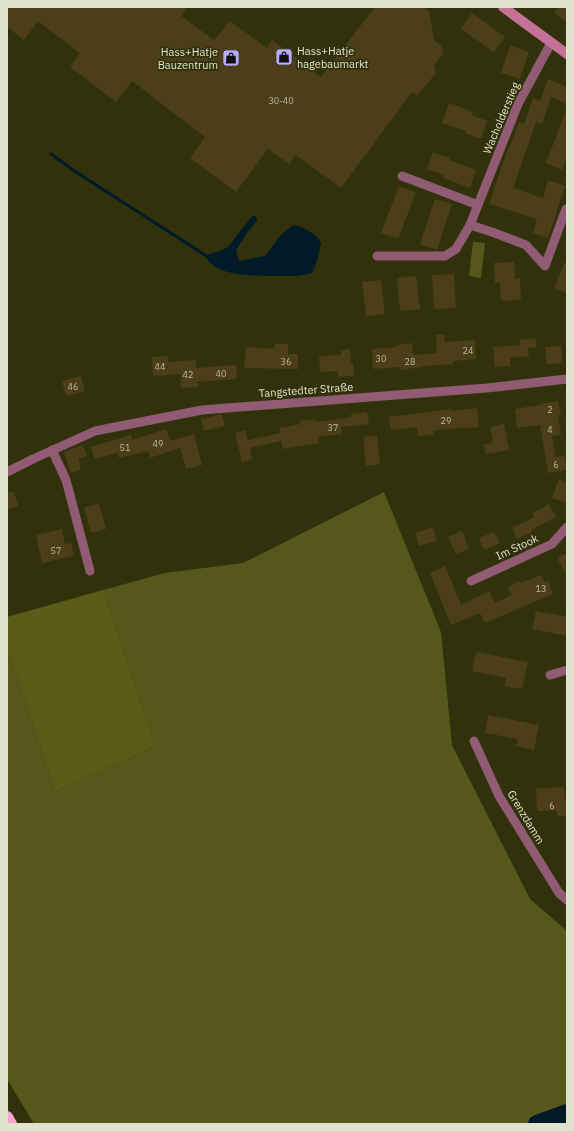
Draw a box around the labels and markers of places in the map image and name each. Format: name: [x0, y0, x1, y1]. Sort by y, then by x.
place label: Hass+Hatje hagebaumarkt: [297, 44, 369, 71]
place label: Hass+Hatje Bauzentrum: [158, 45, 218, 72]
shop icon: Hass+Hatje hagebaumarkt: [274, 47, 294, 67]
shop icon: Hass+Hatje Bauzentrum: [221, 48, 241, 68]

